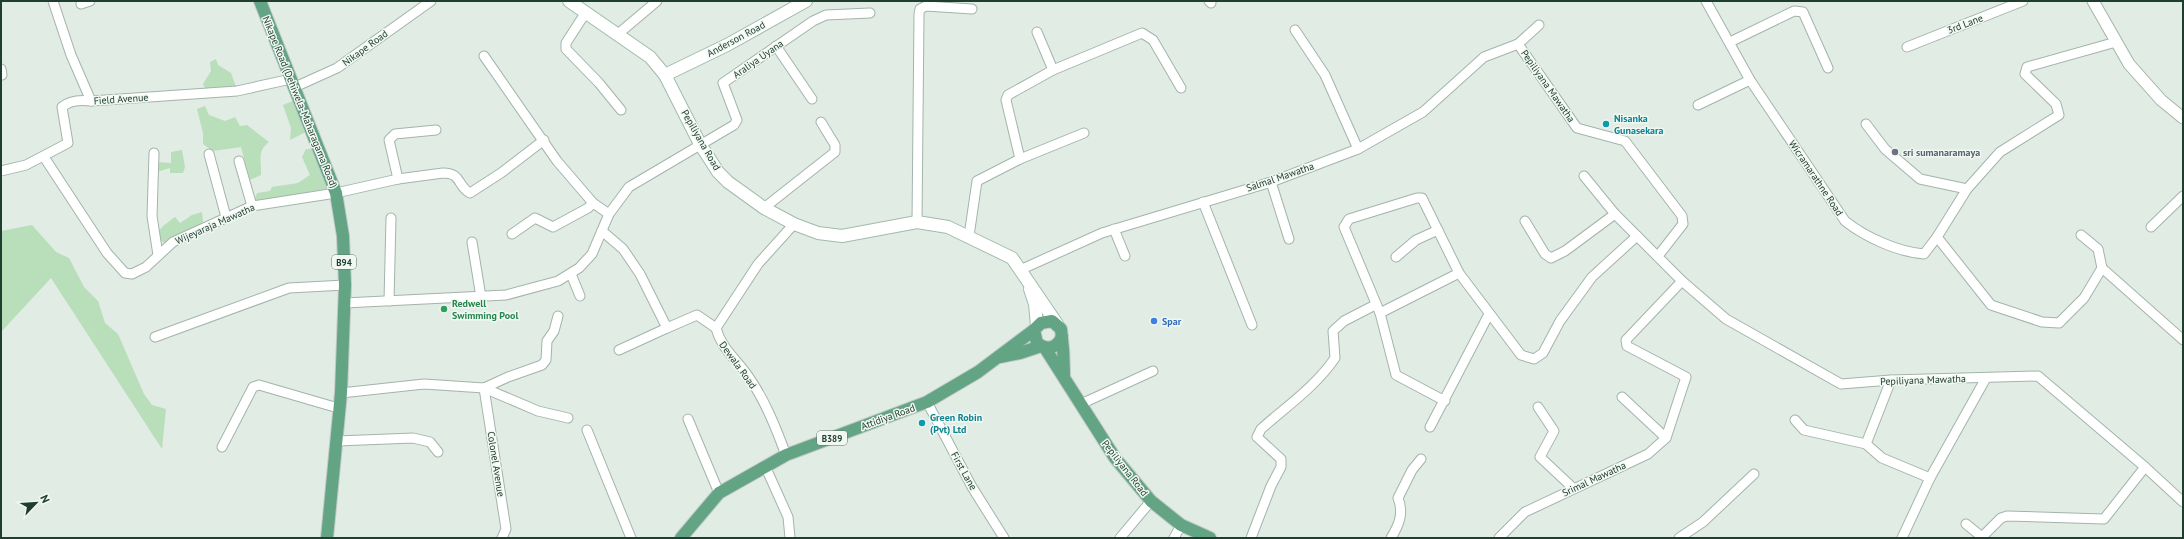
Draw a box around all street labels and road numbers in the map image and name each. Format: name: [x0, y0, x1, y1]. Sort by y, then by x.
street label: 3rd Lane: [1945, 11, 1985, 37]
street label: Nikape Road (Dehiwela-Maharagama Road): [259, 14, 341, 190]
street label: Anderson Road: [705, 18, 767, 60]
street label: Nikape Road: [340, 27, 390, 69]
street label: Araliya Uyana: [730, 37, 786, 81]
street label: Pepiliyana Mawatha: [1518, 47, 1578, 125]
street label: Field Avenue: [93, 91, 149, 107]
street label: Pepiliyana Road: [678, 107, 724, 173]
street label: Wicramarathne Road: [1786, 138, 1846, 218]
street label: Salmal Mawatha: [1244, 159, 1316, 195]
street label: Wijeyaraja Mawatha: [173, 201, 257, 247]
road number: B94: [332, 255, 356, 269]
street label: Dewala Road: [716, 339, 760, 391]
street label: Pepiliyana Mawatha: [1880, 372, 1966, 388]
street label: Attidiya Road: [859, 401, 917, 433]
street label: Colonel Avenue: [484, 430, 508, 498]
road number: B389: [817, 431, 847, 445]
street label: Pepiliyana Road: [1099, 437, 1151, 499]
street label: First Lane: [948, 449, 980, 493]
street label: Srimal Mawatha: [1560, 458, 1628, 499]

